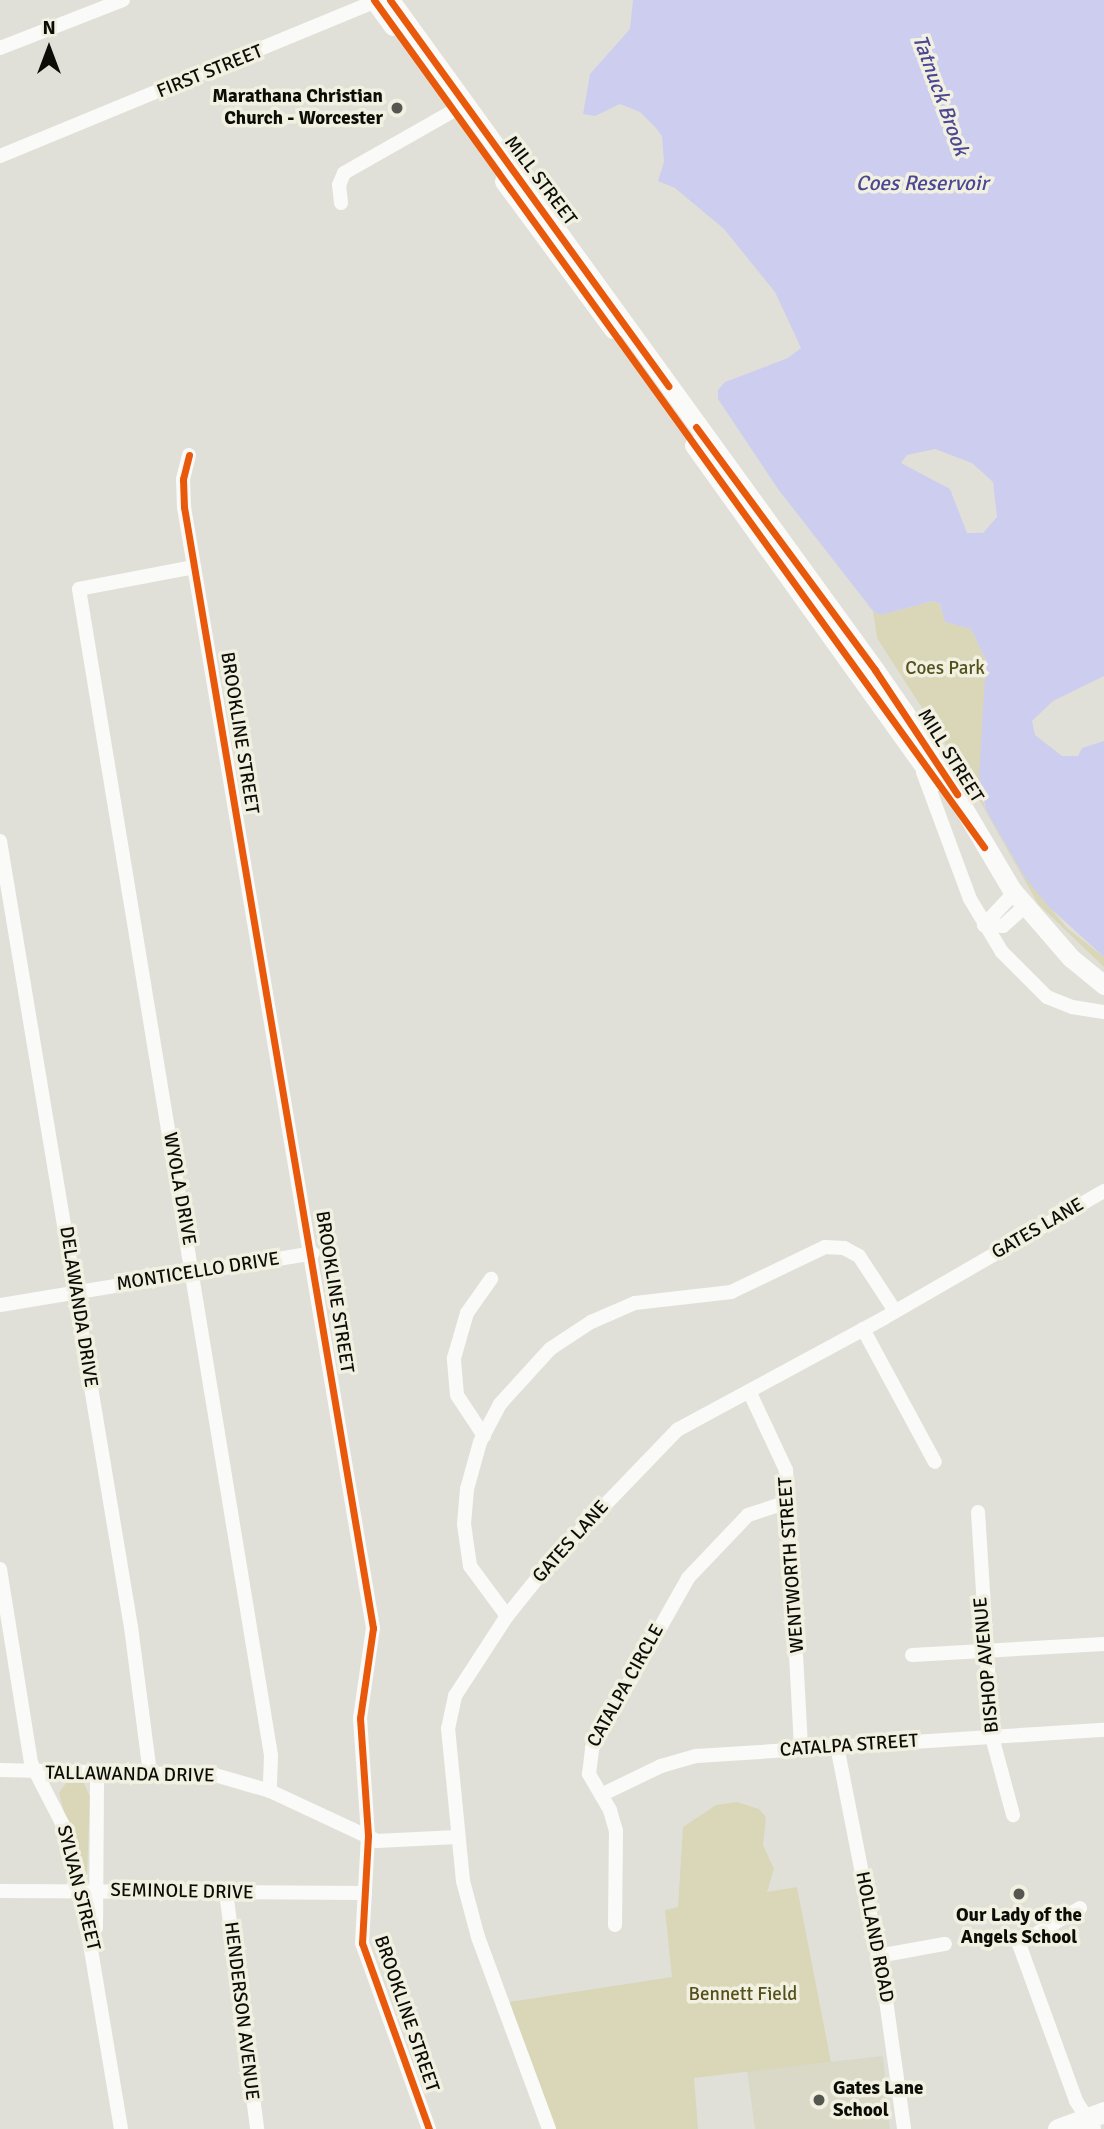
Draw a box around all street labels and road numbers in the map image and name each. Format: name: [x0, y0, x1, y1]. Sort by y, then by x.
street label: FIRST STREET: [154, 40, 266, 104]
street label: MILL STREET: [499, 132, 581, 230]
street label: BROOKLINE STREET: [215, 650, 263, 816]
street label: MILL STREET: [912, 705, 988, 807]
street label: WYOLA DRIVE: [158, 1131, 200, 1247]
street label: GATES LANE: [988, 1193, 1088, 1265]
street label: BROOKLINE STREET: [310, 1209, 358, 1375]
street label: DELAWANDA DRIVE: [54, 1225, 102, 1389]
street label: MONTICELLO DRIVE: [115, 1248, 281, 1296]
street label: WENTWORTH STREET: [774, 1476, 810, 1654]
street label: GATES LANE: [528, 1496, 614, 1588]
street label: BISHOP AVENUE: [970, 1596, 1004, 1734]
street label: CATALPA CIRCLE: [583, 1621, 669, 1751]
street label: CATALPA STREET: [779, 1730, 919, 1762]
street label: TALLAWANDA DRIVE: [45, 1762, 215, 1788]
street label: SYLVAN STREET: [51, 1823, 105, 1953]
street label: HOLLAND ROAD: [850, 1869, 898, 2005]
street label: SEMINOLE DRIVE: [110, 1879, 254, 1905]
street label: HENDERSON AVENUE: [219, 1920, 263, 2102]
street label: BROOKLINE STREET: [369, 1933, 443, 2095]

